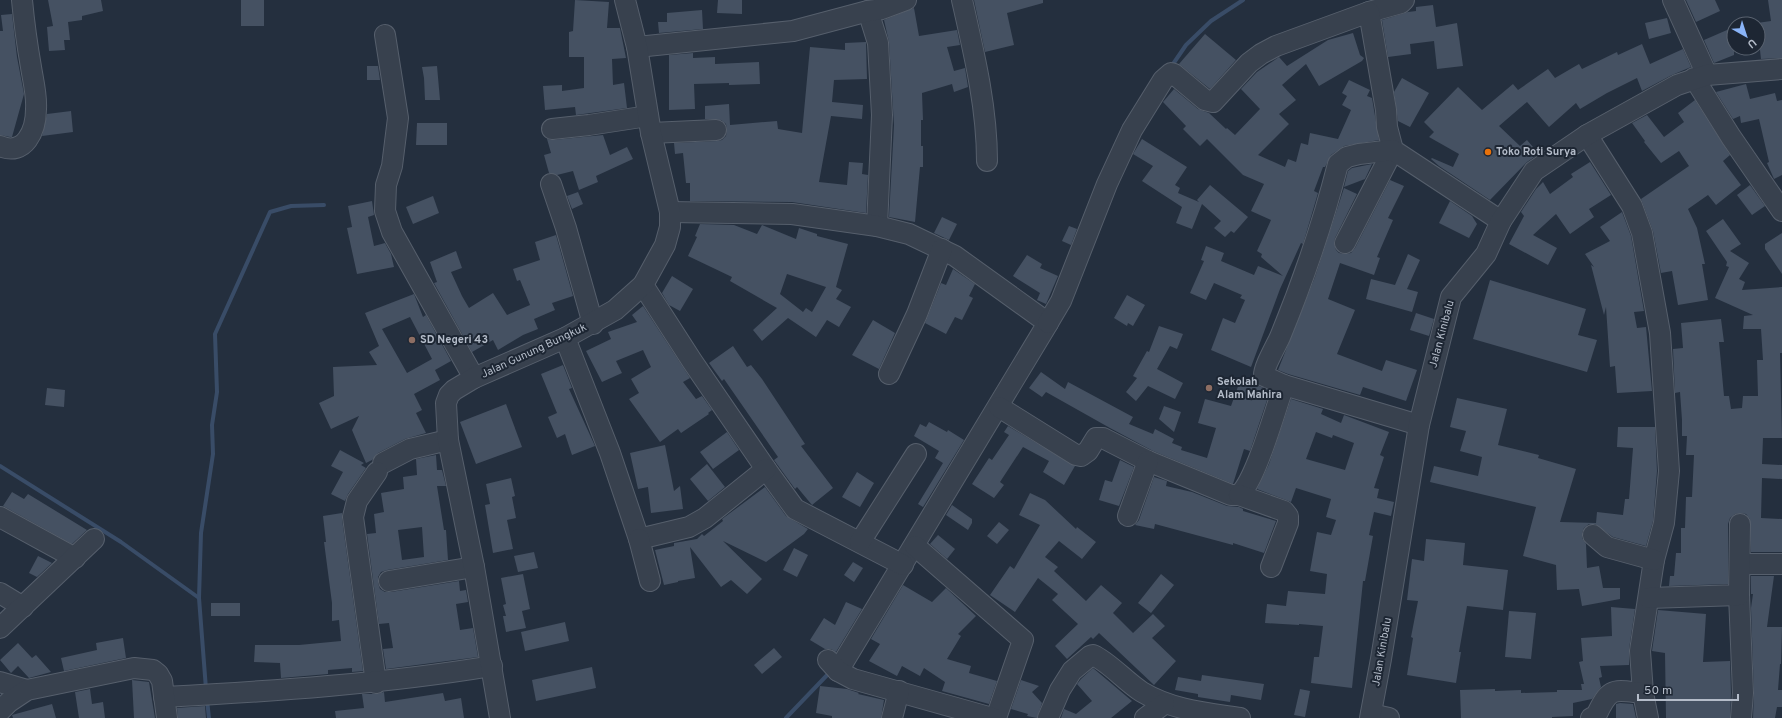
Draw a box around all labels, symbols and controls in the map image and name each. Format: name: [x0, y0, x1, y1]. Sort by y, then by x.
north arrow: [1726, 16, 1766, 56]
text: U: [1744, 35, 1759, 51]
place label: Toko Roti Surya: [1496, 145, 1576, 159]
marker: Toko Roti Surya: [1483, 147, 1493, 157]
street label: Jalan Kinibalu: [1426, 299, 1458, 369]
street label: Jalan Gunung Bungkuk: [479, 320, 589, 382]
place label: SD Negeri 43: [420, 333, 488, 347]
marker: SD Negeri 43: [407, 335, 417, 345]
place label: Sekolah Alam Mahira: [1217, 375, 1282, 402]
marker: Sekolah Alam Mahira: [1204, 383, 1214, 393]
street label: Jalan Kinibalu: [1369, 617, 1395, 687]
scale bar: [1638, 676, 1738, 702]
text: 50 m: [1644, 683, 1672, 699]

